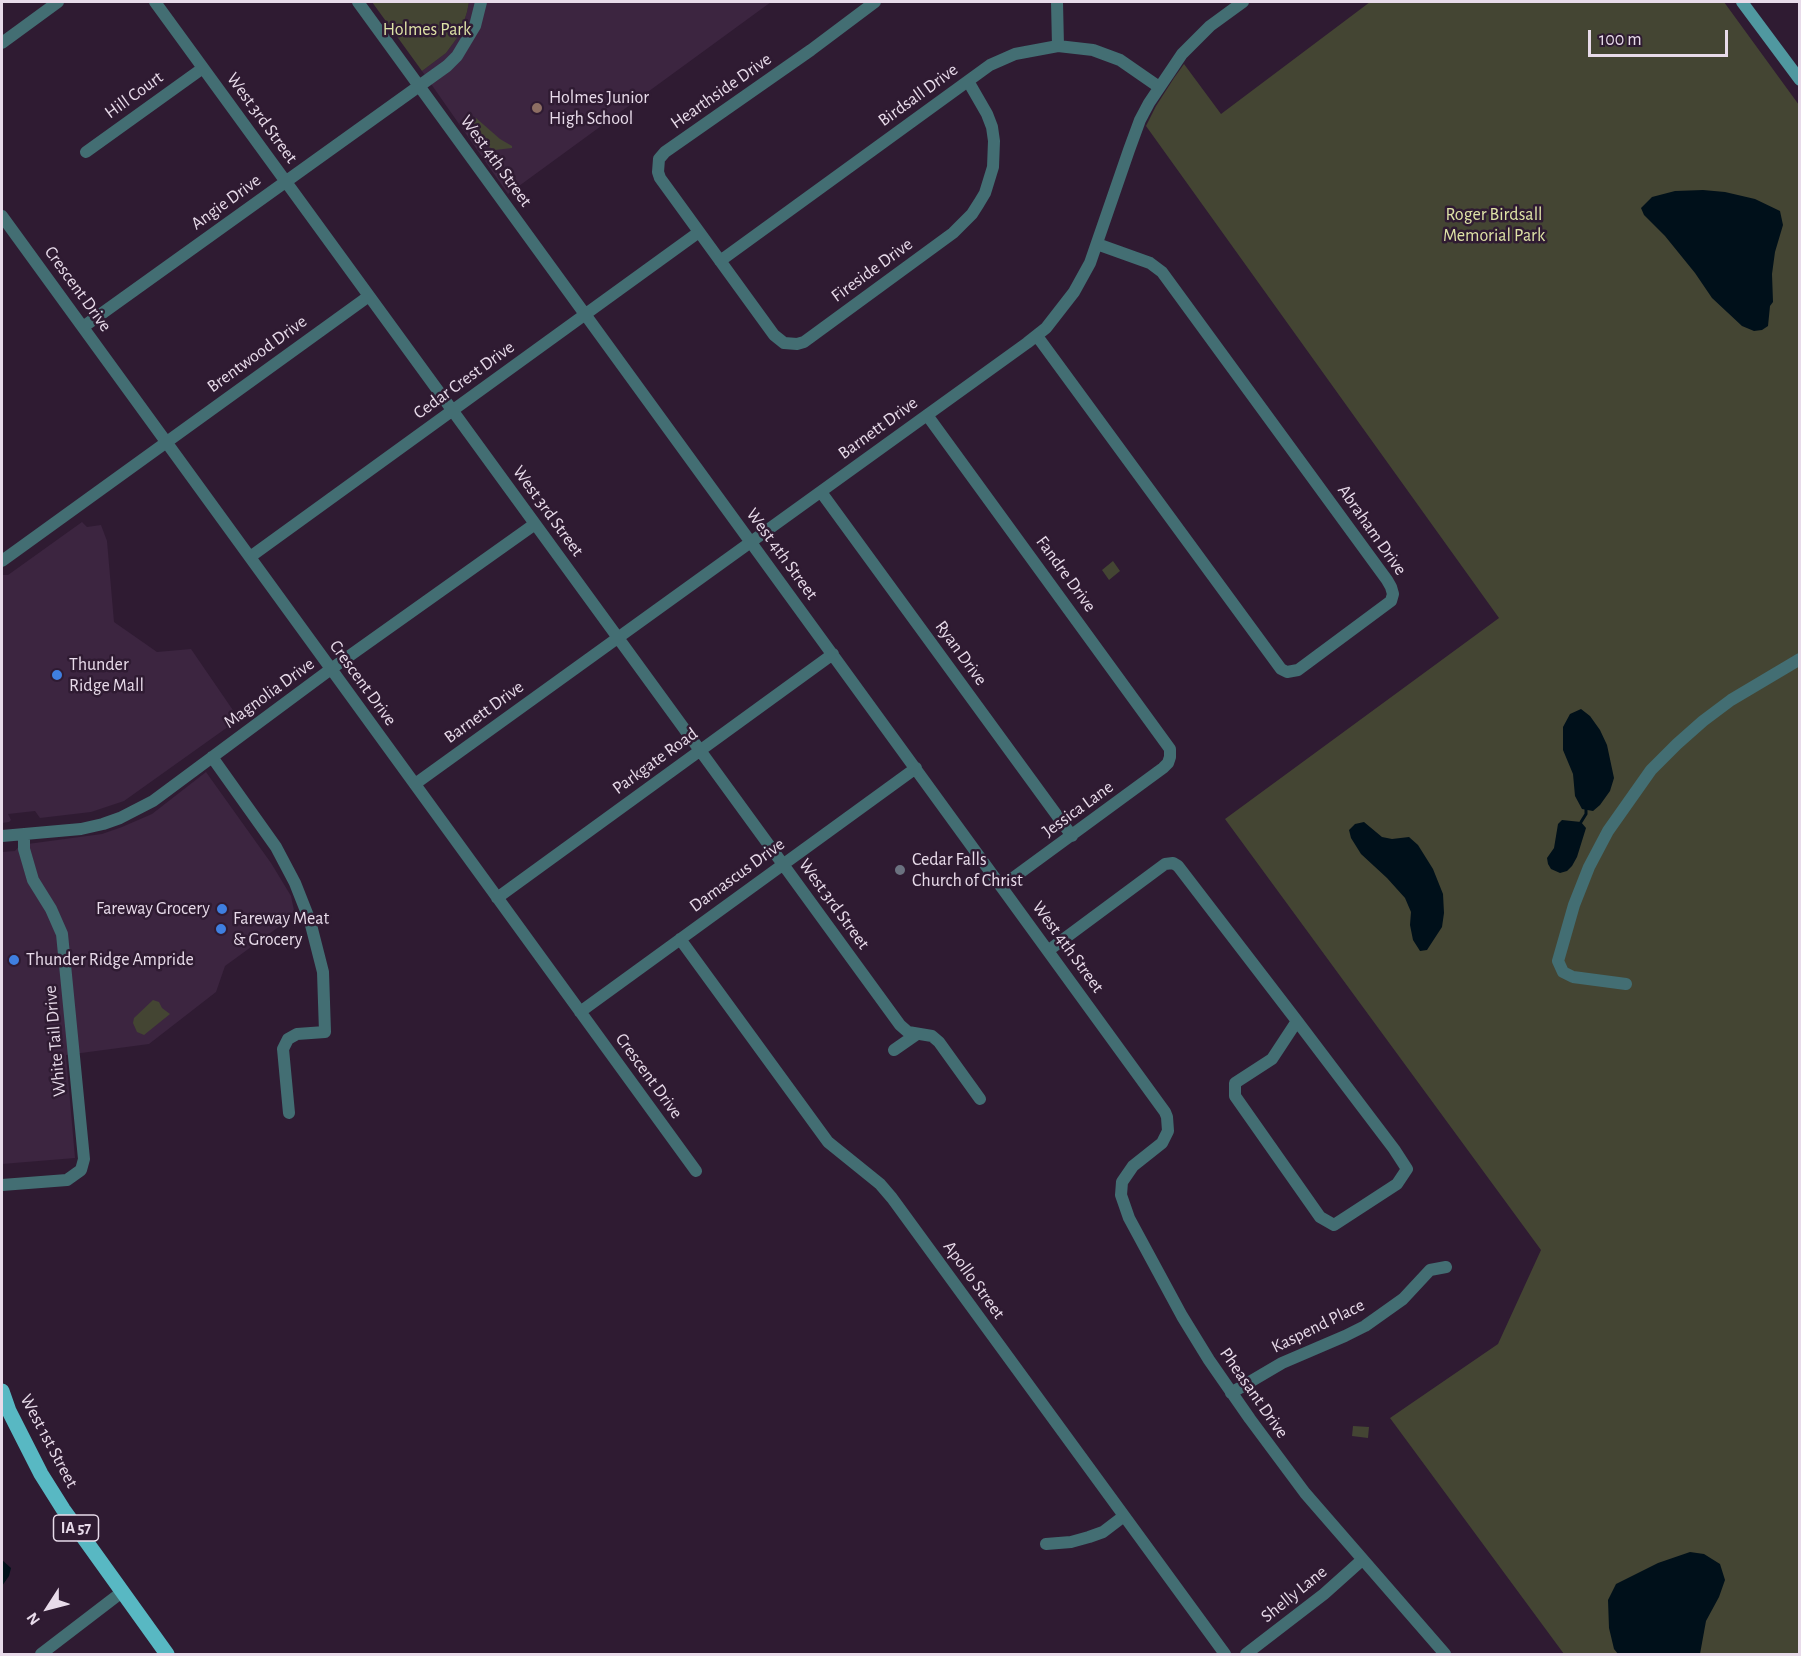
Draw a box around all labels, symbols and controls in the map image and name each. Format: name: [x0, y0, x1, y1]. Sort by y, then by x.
scale bar: [1591, 18, 1730, 56]
park label: Holmes Park: [383, 19, 471, 41]
text: 100 m: [1599, 31, 1642, 49]
street label: Hearthside Drive: [666, 48, 776, 134]
street label: Birdsall Drive: [874, 59, 962, 131]
street label: Hill Court: [101, 67, 167, 123]
street label: West 3rd Street: [222, 68, 302, 168]
place label: Holmes Junior High School: [549, 87, 649, 130]
marker: Holmes Junior High School: [530, 101, 544, 115]
street label: West 4th Street: [456, 111, 536, 211]
street label: Angie Drive: [187, 169, 265, 235]
park label: Roger Birdsall Memorial Park: [1443, 204, 1545, 246]
street label: Fireside Drive: [827, 233, 917, 307]
street label: Crescent Drive: [40, 242, 116, 336]
street label: Brentwood Drive: [203, 311, 311, 397]
street label: Cedar Crest Drive: [409, 336, 519, 424]
street label: Barnett Drive: [834, 392, 922, 464]
street label: West 3rd Street: [508, 461, 588, 561]
street label: Abraham Drive: [1333, 481, 1411, 579]
street label: West 4th Street: [742, 504, 822, 604]
street label: Fandre Drive: [1031, 532, 1101, 616]
street label: Ryan Drive: [930, 616, 992, 690]
street label: Crescent Drive: [325, 636, 401, 730]
street label: Magnolia Drive: [219, 653, 319, 733]
place label: Thunder Ridge Mall: [69, 654, 144, 696]
marker: Thunder Ridge Mall: [50, 668, 64, 682]
street label: Barnett Drive: [440, 676, 528, 748]
street label: Parkgate Road: [608, 723, 702, 799]
street label: Jessica Lane: [1038, 776, 1118, 842]
street label: Damascus Drive: [685, 833, 789, 917]
place label: Cedar Falls Church of Christ: [912, 849, 1023, 892]
street label: West 3rd Street: [794, 854, 874, 954]
marker: Cedar Falls Church of Christ: [893, 863, 907, 877]
street label: West 4th Street: [1028, 897, 1108, 997]
place label: Fareway Grocery: [96, 898, 210, 920]
marker: Fareway Grocery: [215, 902, 229, 916]
place label: Fareway Meat & Grocery: [233, 908, 329, 950]
marker: Fareway Meat & Grocery: [214, 922, 228, 936]
place label: Thunder Ridge Ampride: [26, 949, 194, 971]
marker: Thunder Ridge Ampride: [7, 953, 21, 967]
street label: White Tail Drive: [39, 985, 71, 1097]
street label: Crescent Drive: [611, 1029, 687, 1123]
street label: Apollo Street: [938, 1237, 1010, 1323]
street label: Kaspend Place: [1268, 1294, 1368, 1358]
street label: Pheasant Drive: [1215, 1344, 1293, 1442]
street label: West 1st Street: [15, 1391, 83, 1491]
road number: IA 57: [54, 1515, 98, 1541]
street label: Shelly Lane: [1257, 1561, 1331, 1627]
north arrow: [18, 1578, 78, 1638]
text: N: [24, 1609, 43, 1628]

